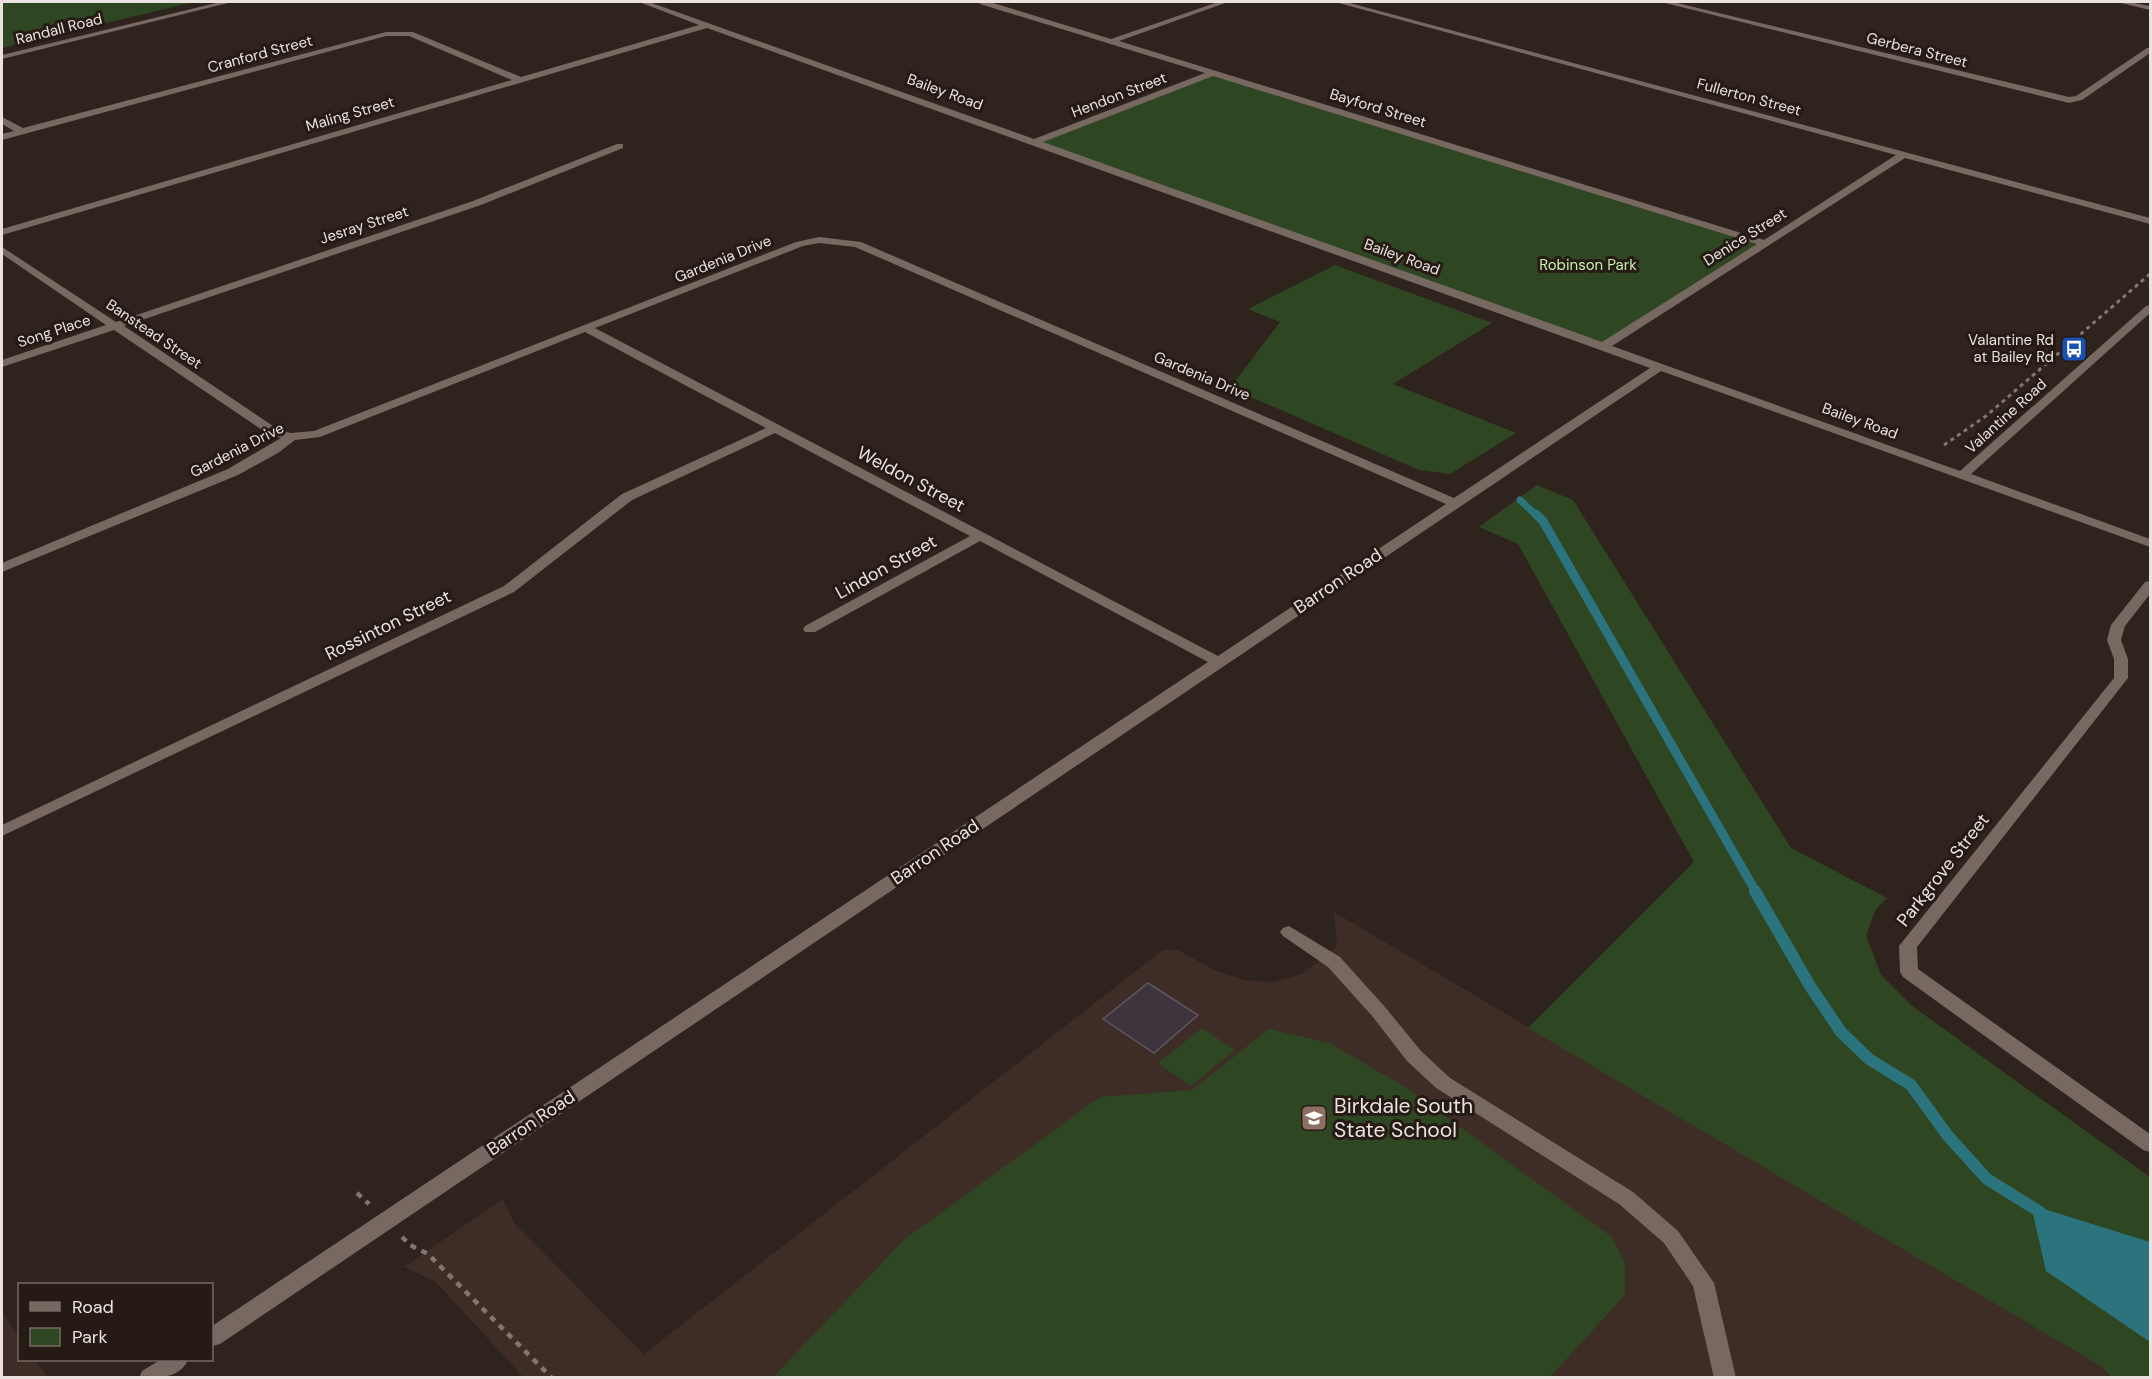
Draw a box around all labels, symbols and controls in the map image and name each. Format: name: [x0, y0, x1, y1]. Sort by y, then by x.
street label: Randall Road: [14, 9, 104, 49]
street label: Gerbera Street: [1864, 28, 1970, 72]
street label: Cranford Street: [205, 30, 315, 78]
street label: Hendon Street: [1068, 68, 1170, 122]
street label: Bailey Road: [904, 69, 986, 115]
street label: Fullerton Street: [1695, 73, 1803, 121]
street label: Bayford Street: [1327, 84, 1429, 132]
street label: Maling Street: [303, 92, 397, 136]
street label: Jesray Street: [317, 201, 411, 249]
street label: Denice Street: [1700, 203, 1791, 271]
street label: Gardenia Drive: [672, 231, 774, 287]
street label: Bailey Road: [1361, 234, 1443, 280]
park label: Robinson Park: [1539, 255, 1637, 275]
street label: Banstead Street: [102, 295, 206, 373]
street label: Song Place: [15, 310, 93, 352]
place label: Valantine Rd at Bailey Rd: [1968, 330, 2054, 367]
bus stop icon: Valantine Rd at Bailey Rd: [2059, 334, 2089, 364]
street label: Gardenia Drive: [1151, 347, 1253, 405]
street label: Valantine Road: [1961, 374, 2051, 458]
street label: Bailey Road: [1819, 398, 1901, 444]
street label: Gardenia Drive: [187, 418, 287, 482]
street label: Weldon Street: [853, 441, 969, 517]
street label: Lindon Street: [831, 529, 941, 605]
street label: Barron Road: [1289, 543, 1387, 619]
street label: Rossinton Street: [321, 584, 455, 666]
street label: Parkgrove Street: [1891, 809, 1995, 931]
street label: Barron Road: [886, 814, 984, 890]
street label: Barron Road: [482, 1085, 580, 1161]
place label: Birkdale South State School: [1334, 1092, 1473, 1144]
school or university icon: Birkdale South State School: [1299, 1103, 1329, 1133]
legend: [18, 1283, 213, 1361]
text: Road: [72, 1295, 114, 1319]
text: Park: [72, 1325, 108, 1349]

